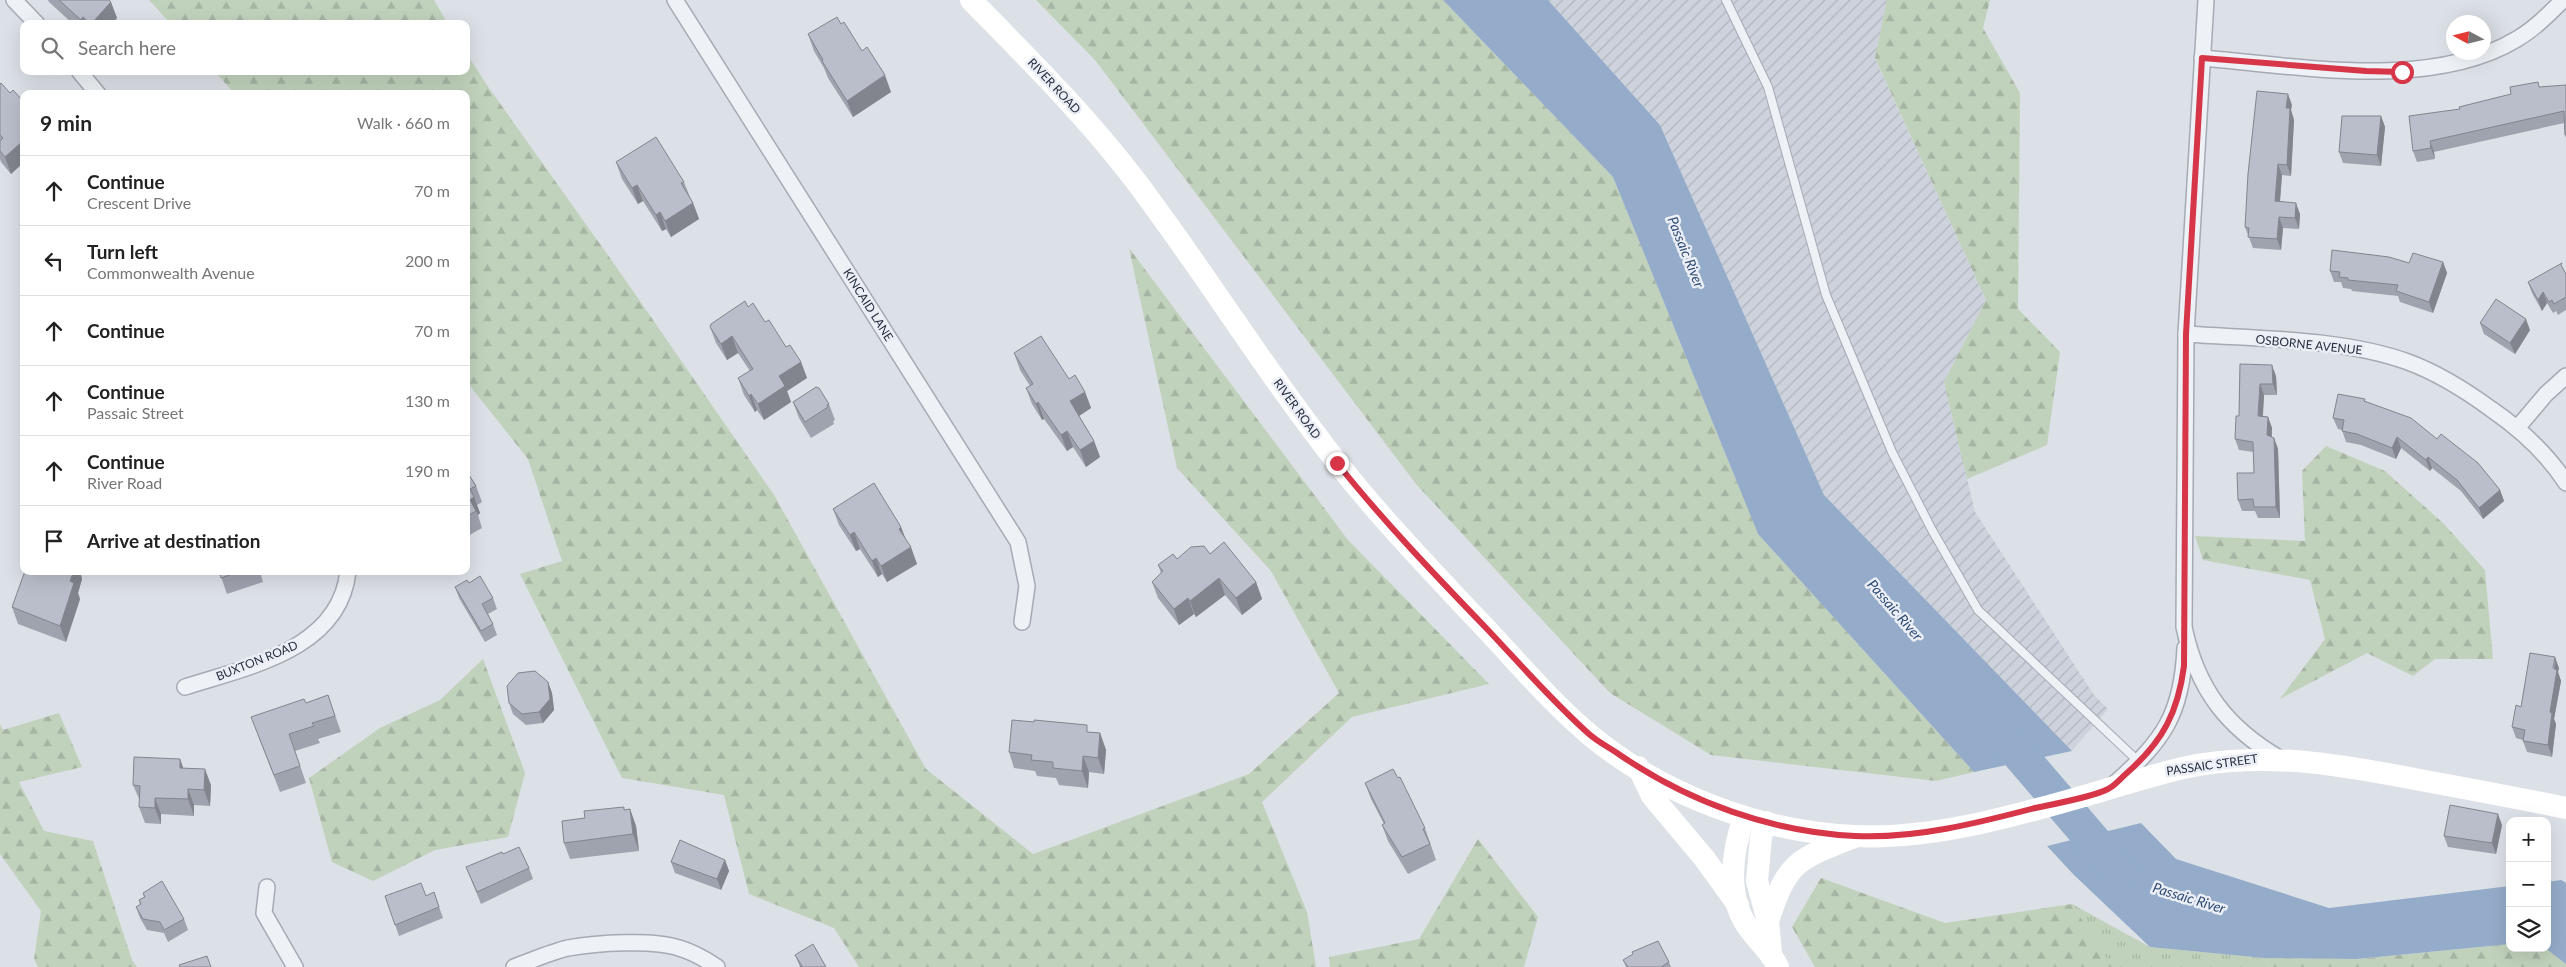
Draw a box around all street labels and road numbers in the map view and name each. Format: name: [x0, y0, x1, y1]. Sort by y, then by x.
street label: RIVER ROAD: [1025, 55, 1084, 117]
street label: KINCAID LANE: [840, 266, 897, 344]
street label: OSBORNE AVENUE: [2255, 331, 2363, 358]
street label: RIVER ROAD: [1271, 376, 1324, 442]
street label: BUXTON ROAD: [214, 637, 300, 684]
street label: PASSAIC STREET: [2165, 751, 2259, 778]

